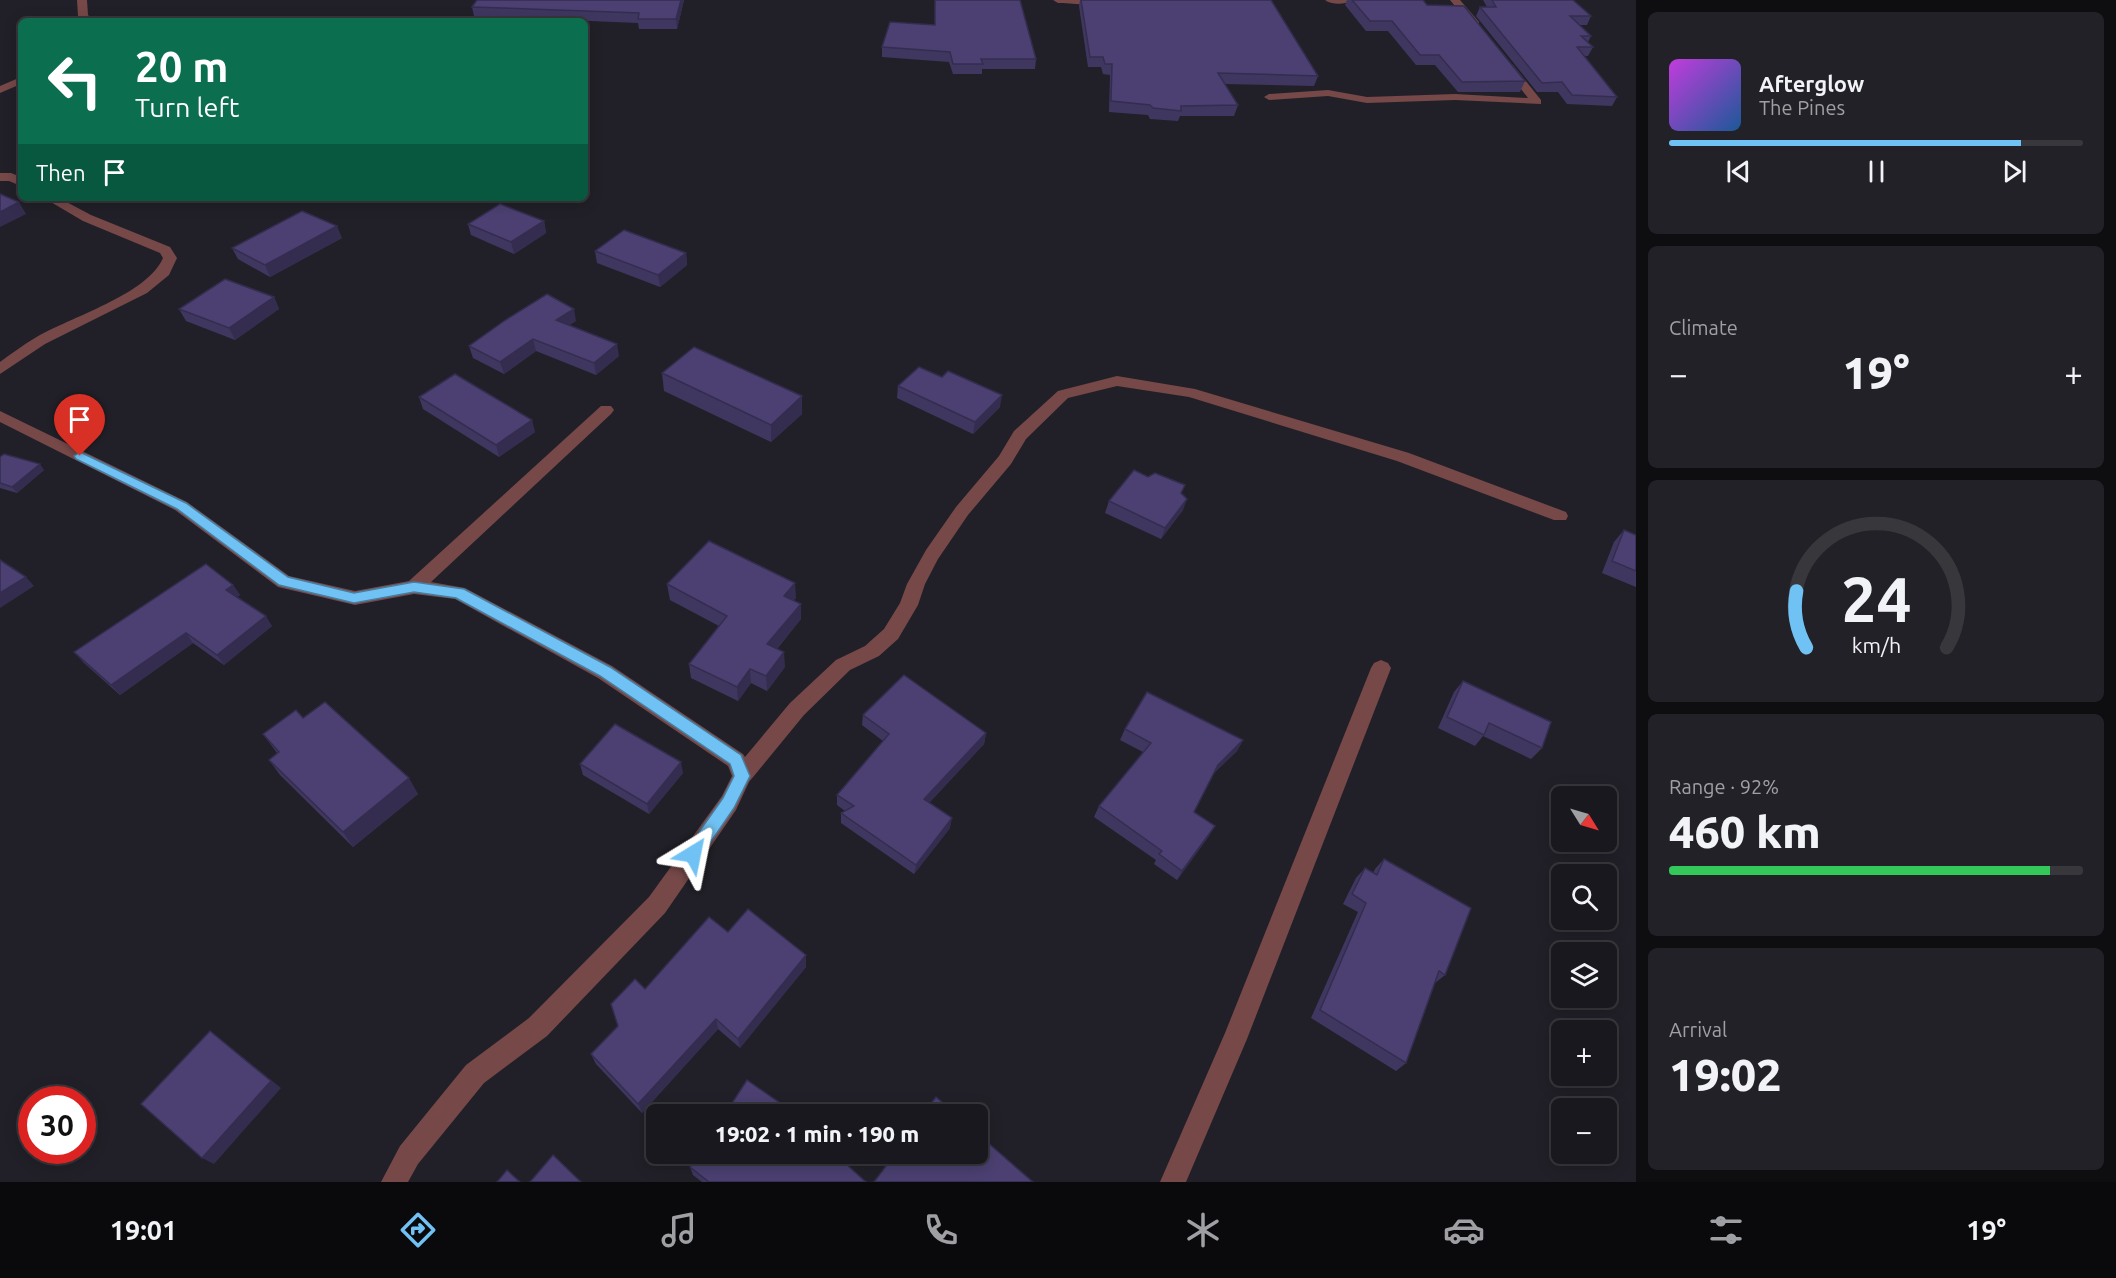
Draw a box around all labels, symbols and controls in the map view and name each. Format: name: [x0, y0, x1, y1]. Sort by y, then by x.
icon: left: [36, 42, 114, 120]
text: 20 m: [135, 43, 229, 90]
text: Afterglow: [1759, 71, 1864, 96]
text: Turn left: [135, 92, 239, 122]
text: The Pines: [1759, 96, 1845, 119]
icon: previous: [1722, 155, 1755, 188]
icon: pause: [1860, 155, 1893, 188]
icon: next: [1998, 155, 2031, 188]
icon: arrive: [98, 156, 131, 189]
text: Then: [36, 160, 86, 185]
text: Climate: [1669, 316, 1738, 339]
text: 19°: [1842, 347, 1910, 398]
text: −: [1669, 355, 1688, 392]
text: +: [2064, 355, 2083, 392]
pin: [54, 394, 105, 456]
icon: arrive: [63, 403, 96, 436]
text: 24: [1841, 564, 1911, 634]
text: km/h: [1851, 633, 1901, 657]
text: Range · 92%: [1669, 775, 1779, 798]
north arrow: [1551, 786, 1617, 852]
map controls: [1551, 786, 1617, 1164]
text: 460 km: [1669, 806, 1821, 857]
position arrow: [661, 822, 725, 886]
button: search: [1551, 864, 1617, 930]
button: layers: [1551, 942, 1617, 1008]
text: Arrival: [1669, 1018, 1727, 1041]
button: +: [1551, 1020, 1617, 1086]
text: 19:02: [1669, 1049, 1782, 1100]
speed limit sign: 30: [18, 1086, 96, 1164]
button: −: [1551, 1098, 1617, 1164]
text: 19:02 · 1 min · 190 m: [715, 1121, 919, 1146]
icon: directions: [397, 1209, 439, 1251]
icon: music: [658, 1209, 700, 1251]
icon: phone: [920, 1209, 962, 1251]
icon: climate: [1182, 1209, 1224, 1251]
icon: car: [1443, 1209, 1485, 1251]
icon: filters: [1705, 1209, 1747, 1251]
text: 19:01: [110, 1215, 177, 1245]
text: 19°: [1966, 1215, 2006, 1245]

